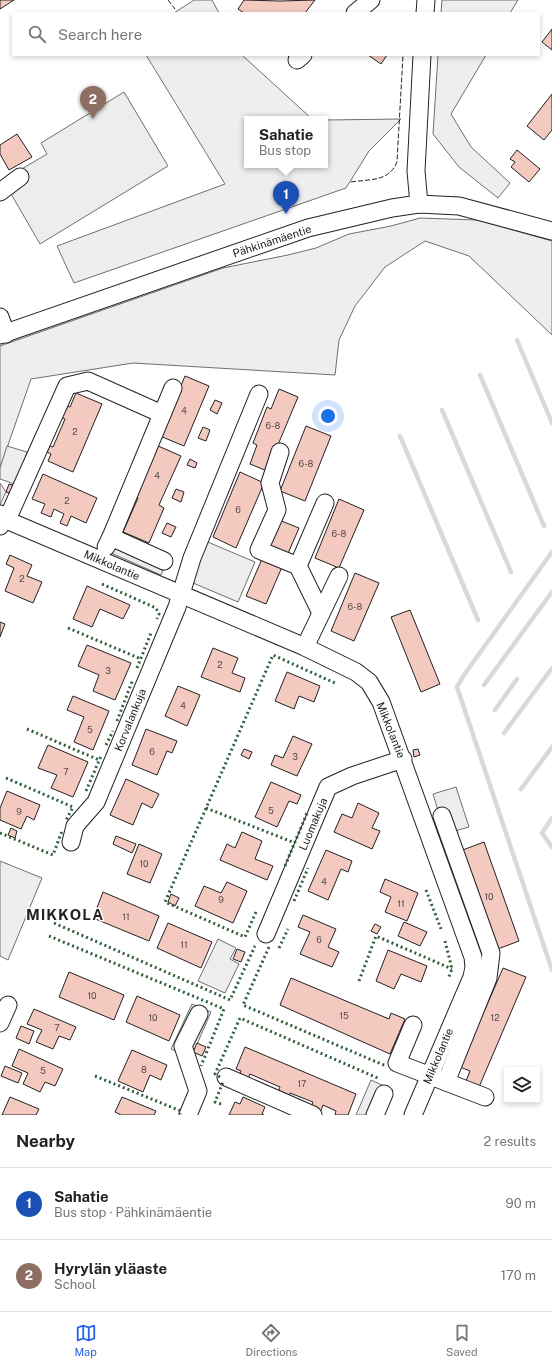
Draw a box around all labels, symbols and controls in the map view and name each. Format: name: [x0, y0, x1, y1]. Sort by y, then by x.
search box: [12, 12, 540, 56]
icon: search: [26, 23, 48, 45]
text: Search here: [58, 26, 142, 43]
pin: 2: [80, 86, 106, 119]
popup: [244, 116, 328, 168]
text: Sahatie: [259, 126, 313, 143]
text: Bus stop: [259, 143, 311, 158]
pin: 1: [273, 181, 299, 214]
street label: Pähkinämäentie: [231, 223, 313, 259]
house number: 4: [181, 405, 187, 416]
your location: [318, 406, 338, 426]
house number: 6-8: [266, 420, 281, 431]
house number: 2: [72, 426, 78, 437]
house number: 6-8: [299, 458, 314, 469]
house number: 4: [154, 470, 160, 481]
house number: 2: [64, 495, 70, 506]
house number: 6: [235, 504, 241, 515]
house number: 6-8: [332, 528, 347, 539]
street label: Mikkolantie: [82, 548, 142, 582]
house number: 2: [19, 573, 25, 584]
house number: 6-8: [348, 601, 363, 612]
house number: 2: [217, 659, 223, 670]
house number: 3: [105, 665, 111, 676]
street label: Korvalankuja: [112, 687, 148, 753]
house number: 4: [180, 700, 186, 711]
street label: Mikkolantie: [374, 700, 408, 760]
house number: 5: [87, 724, 93, 735]
house number: 6: [149, 746, 155, 757]
house number: 3: [292, 751, 298, 762]
house number: 7: [63, 766, 69, 777]
street label: Luomakuja: [297, 796, 329, 852]
house number: 5: [268, 805, 274, 816]
house number: 9: [16, 806, 22, 817]
house number: 10: [139, 858, 149, 869]
house number: 4: [321, 876, 327, 887]
house number: 10: [484, 891, 494, 902]
house number: 9: [218, 894, 224, 905]
house number: 11: [397, 898, 405, 909]
district label: MIKKOLA: [26, 906, 104, 923]
house number: 11: [122, 911, 130, 922]
house number: 6: [316, 934, 322, 945]
house number: 11: [180, 939, 188, 950]
house number: 10: [87, 990, 97, 1001]
house number: 15: [339, 1010, 349, 1021]
house number: 10: [148, 1012, 158, 1023]
house number: 12: [490, 1012, 500, 1023]
house number: 7: [54, 1022, 60, 1033]
street label: Mikkolantie: [421, 1026, 455, 1086]
house number: 8: [141, 1064, 147, 1075]
house number: 5: [40, 1065, 46, 1076]
map controls: [504, 1067, 540, 1103]
button: layers: [504, 1067, 540, 1103]
house number: 17: [297, 1078, 307, 1089]
text: Nearby: [16, 1131, 75, 1151]
text: 2 results: [484, 1134, 536, 1149]
text: Sahatie: [54, 1188, 109, 1205]
text: 1: [26, 1196, 32, 1211]
text: 90 m: [506, 1196, 536, 1211]
text: Bus stop · Pähkinämäentie: [54, 1205, 212, 1220]
text: Hyrylän yläaste: [54, 1260, 167, 1277]
text: 2: [25, 1268, 33, 1283]
text: 170 m: [501, 1268, 536, 1283]
text: School: [54, 1277, 96, 1292]
tab: Map: [74, 1322, 97, 1358]
tab: Directions: [246, 1322, 297, 1358]
tab: Saved: [446, 1322, 478, 1358]

